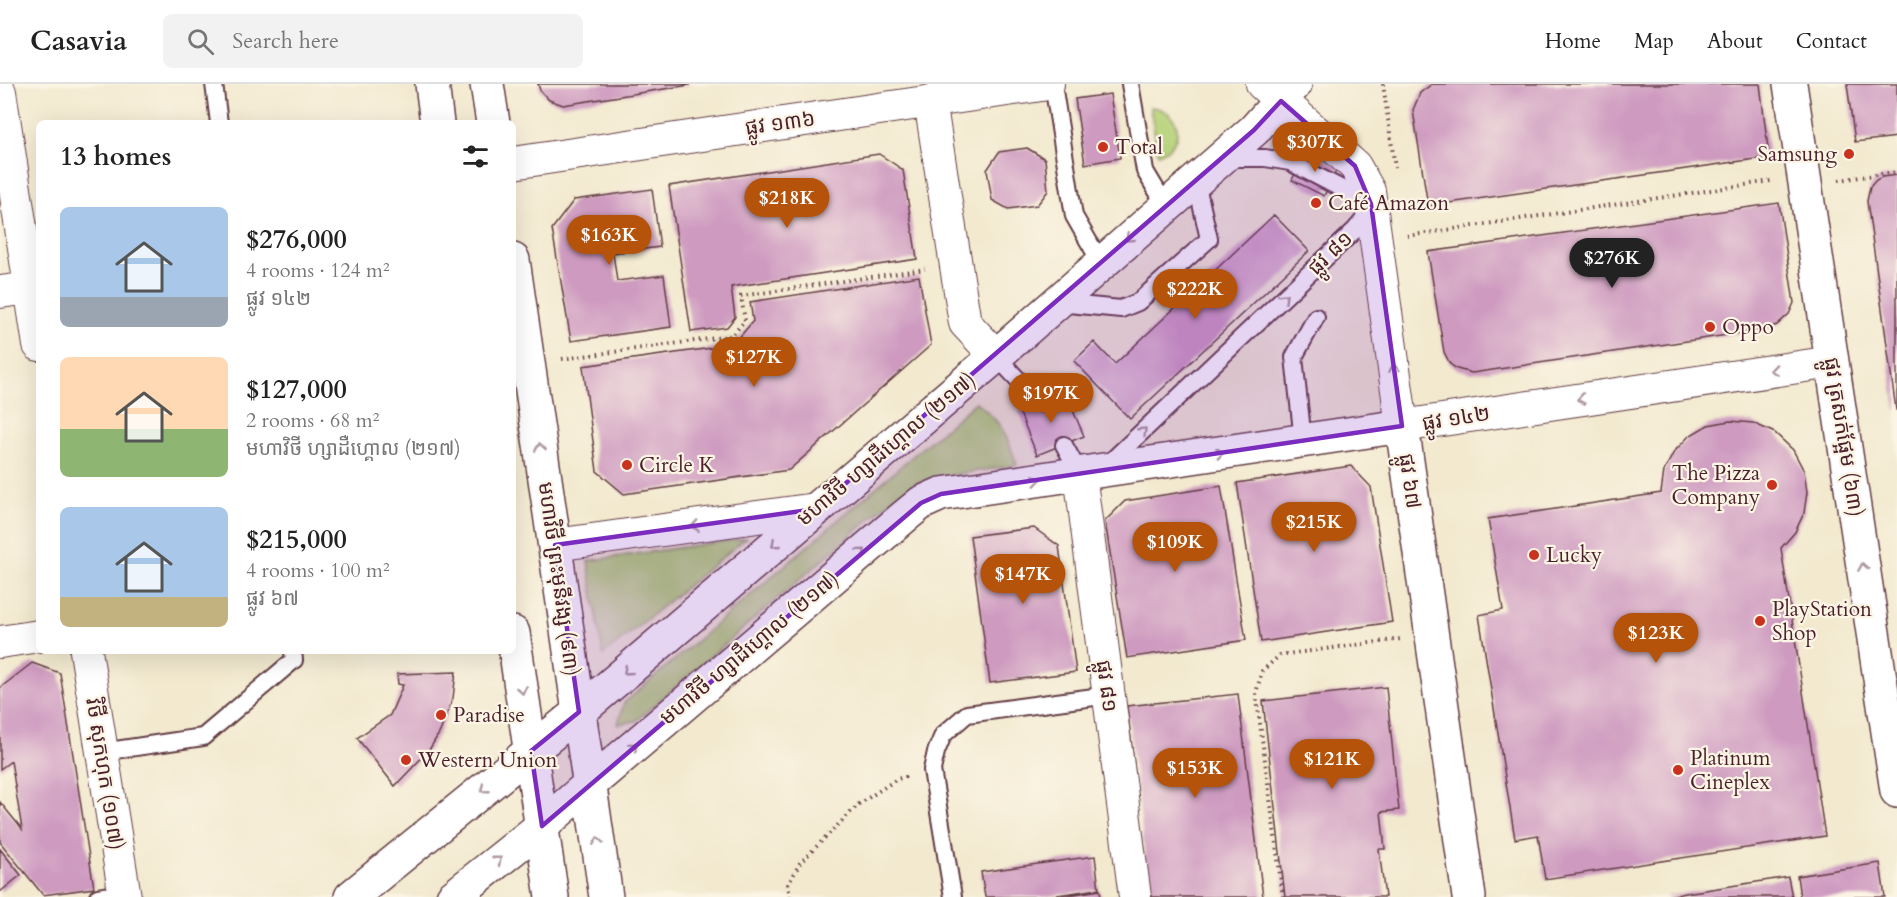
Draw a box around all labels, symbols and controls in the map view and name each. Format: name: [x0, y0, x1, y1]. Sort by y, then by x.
search box: [163, 14, 583, 68]
text: Casavia: [30, 22, 127, 60]
icon: search: [184, 25, 217, 58]
text: Search here: [232, 26, 339, 56]
text: Home: [1545, 27, 1601, 56]
text: Map: [1634, 27, 1674, 56]
text: About: [1707, 27, 1763, 56]
text: Contact: [1796, 27, 1867, 56]
street label: ផ្លូវ ១៣៦: [743, 104, 818, 147]
pin: $307K: [1273, 122, 1357, 173]
text: $307K: [1286, 128, 1344, 155]
place label: Total: [1115, 133, 1163, 162]
text: 13 homes: [60, 139, 171, 174]
icon: filters: [459, 140, 492, 173]
marker: Total: [1096, 140, 1110, 154]
place label: Samsung: [1757, 140, 1837, 169]
marker: Samsung: [1842, 147, 1856, 161]
pin: $218K: [745, 178, 829, 229]
text: $218K: [758, 184, 816, 211]
place label: Café Amazon: [1328, 189, 1449, 218]
marker: Café Amazon: [1309, 196, 1323, 210]
pin: $163K: [567, 215, 651, 266]
text: $163K: [580, 221, 638, 248]
text: $276,000: [246, 222, 347, 257]
street label: ផ្លូវ ៨១: [1301, 225, 1362, 285]
icon: home: [108, 231, 180, 303]
one-way arrow: [1125, 231, 1136, 242]
pin: $276K: [1570, 238, 1654, 289]
text: $276K: [1583, 244, 1641, 271]
text: 4 rooms · 124 m²: [246, 257, 390, 284]
pin: $222K: [1153, 269, 1237, 320]
text: $222K: [1166, 275, 1224, 302]
text: ផ្លូវ ១៤២: [246, 285, 311, 312]
one-way arrow: [1277, 293, 1288, 304]
place label: Oppo: [1722, 313, 1774, 342]
marker: Oppo: [1703, 320, 1717, 334]
pin: $127K: [712, 337, 796, 388]
text: $127K: [725, 343, 783, 370]
street label: ផ្លូវ ត្រសក់ផ្អែម (៦៣): [1812, 355, 1870, 520]
one-way arrow: [1389, 364, 1401, 373]
one-way arrow: [1770, 364, 1779, 376]
street label: មហាវិថី ហ្សាដឺហ្គោល (២១៧): [791, 366, 982, 533]
text: $127,000: [246, 372, 347, 407]
pin: $197K: [1009, 373, 1093, 424]
text: $197K: [1022, 379, 1080, 406]
icon: home: [108, 381, 180, 453]
one-way arrow: [1577, 393, 1586, 405]
street label: ផ្លូវ ១៤២: [1420, 399, 1493, 442]
text: 2 rooms · 68 m²: [246, 407, 379, 434]
one-way arrow: [1136, 427, 1147, 438]
text: មហាវិថី ហ្សាដឺហ្គោល (២១៧): [246, 435, 461, 462]
one-way arrow: [535, 442, 547, 451]
one-way arrow: [1216, 448, 1225, 460]
place label: Circle K: [639, 451, 715, 480]
street label: ផ្លូវ ៦៧: [1387, 452, 1428, 511]
marker: Circle K: [620, 458, 634, 472]
place label: The Pizza Company: [1672, 459, 1760, 512]
one-way arrow: [1033, 475, 1042, 487]
marker: The Pizza Company: [1765, 478, 1779, 492]
street label: មហាវិថី ព្រះមុនីវង្ស (៩៣): [531, 480, 586, 678]
pin: $215K: [1272, 502, 1356, 553]
text: $215K: [1285, 508, 1343, 535]
one-way arrow: [691, 519, 700, 531]
text: $215,000: [246, 522, 347, 557]
pin: $109K: [1133, 522, 1217, 573]
text: $109K: [1146, 528, 1204, 555]
icon: home: [108, 531, 180, 603]
one-way arrow: [771, 537, 782, 548]
place label: Lucky: [1546, 541, 1602, 570]
one-way arrow: [856, 548, 867, 559]
marker: Lucky: [1527, 548, 1541, 562]
pin: $147K: [981, 554, 1065, 605]
text: 4 rooms · 100 m²: [246, 557, 390, 584]
text: $147K: [994, 560, 1052, 587]
one-way arrow: [1858, 562, 1870, 571]
street label: មហាវិថី ហ្សាដឹហ្គោល (២១៧): [654, 565, 845, 732]
text: ផ្លូវ ៦៧: [246, 585, 299, 612]
place label: PlayStation Shop: [1772, 595, 1872, 648]
pin: $123K: [1614, 613, 1698, 664]
marker: PlayStation Shop: [1753, 614, 1767, 628]
text: $123K: [1627, 619, 1685, 646]
street label: ផ្លូវ ៨១: [1084, 658, 1125, 715]
one-way arrow: [623, 664, 634, 675]
one-way arrow: [515, 686, 527, 695]
street label: វិថី សុកហុក (១០៧): [78, 695, 131, 852]
place label: Paradise: [453, 701, 525, 730]
marker: Paradise: [434, 708, 448, 722]
pin: $121K: [1290, 739, 1374, 790]
one-way arrow: [627, 742, 638, 753]
place label: Platinum Cineplex: [1690, 744, 1771, 797]
text: $121K: [1303, 745, 1361, 772]
place label: Western Union: [417, 746, 557, 775]
pin: $153K: [1153, 748, 1237, 799]
marker: Western Union: [399, 753, 413, 767]
text: $153K: [1166, 754, 1224, 781]
marker: Platinum Cineplex: [1671, 763, 1685, 777]
one-way arrow: [480, 781, 491, 792]
one-way arrow: [593, 836, 605, 845]
one-way arrow: [492, 857, 503, 868]

